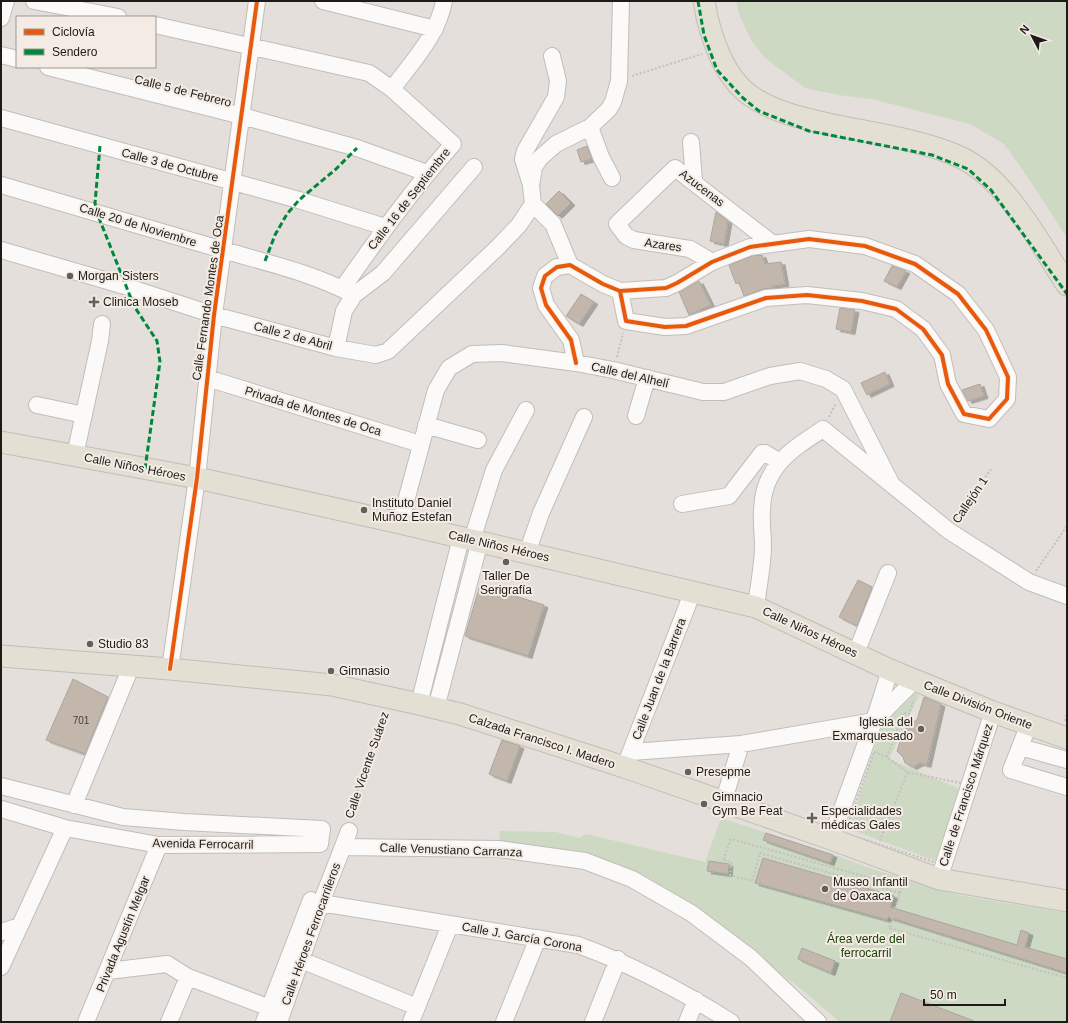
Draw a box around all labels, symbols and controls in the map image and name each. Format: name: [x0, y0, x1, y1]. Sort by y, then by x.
legend: [16, 16, 156, 68]
north arrow: [1012, 16, 1052, 56]
text: N: [1017, 22, 1032, 36]
text: Ciclovía: [52, 25, 95, 39]
text: Sendero: [52, 45, 98, 59]
street label: Calle 5 de Febrero: [133, 72, 233, 110]
street label: Calle 3 de Octubre: [120, 145, 220, 185]
street label: Calle 16 de Septiembre: [365, 145, 453, 253]
street label: Azucenas: [677, 167, 727, 209]
street label: Calle 20 de Noviembre: [78, 200, 199, 250]
street label: Calle Fernando Montes de Oca: [189, 214, 227, 382]
street label: Azares: [644, 235, 682, 255]
place label: Morgan Sisters: [78, 269, 159, 283]
marker: Morgan Sisters: [65, 271, 75, 281]
place label: Clinica Moseb: [103, 295, 179, 309]
marker: Clinica Moseb: [88, 296, 100, 308]
street label: Calle 2 de Abril: [252, 319, 334, 353]
street label: Calle del Alhelí: [590, 359, 671, 391]
street label: Privada de Montes de Oca: [243, 384, 383, 439]
street label: Calle Niños Héroes: [83, 450, 187, 484]
street label: Callejón 1: [949, 474, 991, 526]
place label: Instituto Daniel Muñoz Estefan: [372, 496, 452, 524]
marker: Instituto Daniel Muñoz Estefan: [359, 505, 369, 515]
street label: Calle Niños Héroes: [447, 528, 551, 564]
marker: Taller De Serigrafía: [501, 557, 511, 567]
place label: Taller De Serigrafía: [480, 569, 532, 597]
street label: Calle Niños Héroes: [760, 604, 860, 660]
street label: Calle Juan de la Barrera: [629, 616, 689, 742]
place label: Studio 83: [98, 637, 149, 651]
marker: Studio 83: [85, 639, 95, 649]
place label: Gimnasio: [339, 664, 390, 678]
marker: Gimnasio: [326, 666, 336, 676]
street label: Calle División Oriente: [922, 678, 1035, 732]
street label: Calle Vicente Suárez: [342, 710, 392, 820]
street label: Calzada Francisco I. Madero: [467, 711, 617, 771]
house number: 701: [73, 715, 90, 726]
place label: Iglesia del Exmarquesado: [832, 715, 913, 743]
street label: Calle de Francisco Márquez: [936, 722, 996, 868]
marker: Iglesia del Exmarquesado: [916, 724, 926, 734]
place label: Presepme: [696, 765, 751, 779]
marker: Presepme: [683, 767, 693, 777]
place label: Gimnacio Gym Be Feat: [712, 790, 783, 818]
marker: Gimnacio Gym Be Feat: [699, 799, 709, 809]
place label: Especialidades médicas Gales: [821, 804, 902, 832]
marker: Especialidades médicas Gales: [806, 812, 818, 824]
street label: Avenida Ferrocarril: [152, 836, 254, 852]
street label: Calle Venustiano Carranza: [379, 841, 523, 859]
street label: Calle Héroes Ferrocarrileros: [279, 861, 343, 1007]
street label: Privada Agustín Melgar: [93, 874, 153, 994]
place label: Museo Infantil de Oaxaca: [833, 875, 908, 903]
marker: Museo Infantil de Oaxaca: [820, 884, 830, 894]
street label: Calle J. García Corona: [461, 920, 584, 955]
park label: Área verde del ferrocarril: [827, 931, 905, 960]
scale bar: [924, 981, 1005, 1007]
text: 50 m: [930, 988, 957, 1002]

